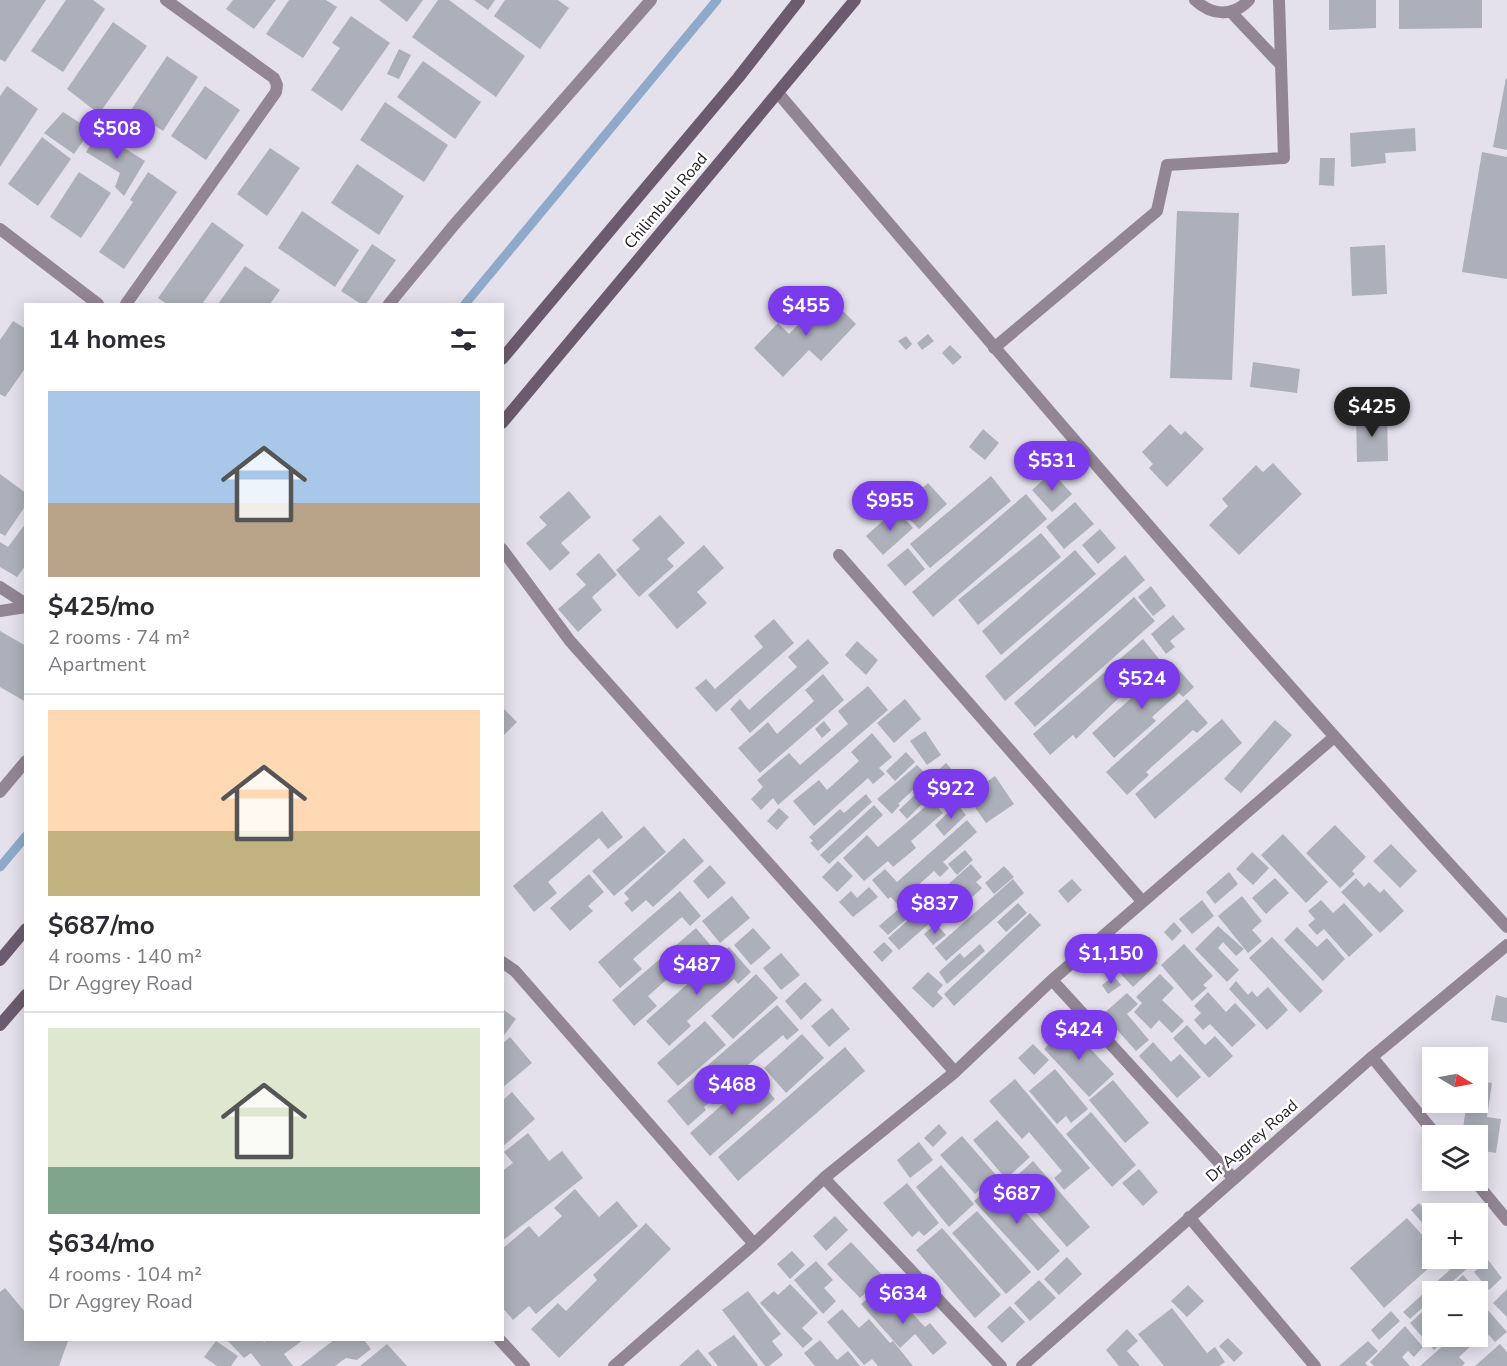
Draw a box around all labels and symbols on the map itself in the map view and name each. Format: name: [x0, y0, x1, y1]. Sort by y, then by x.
pin: $508: [81, 109, 153, 160]
street label: Chilimbulu Road: [619, 148, 713, 254]
pin: $455: [770, 286, 842, 337]
pin: $425: [1336, 387, 1408, 438]
pin: $531: [1016, 441, 1088, 492]
pin: $955: [854, 481, 926, 532]
pin: $524: [1106, 659, 1178, 710]
pin: $922: [915, 769, 987, 820]
pin: $837: [899, 884, 971, 935]
pin: $1,150: [1062, 934, 1160, 985]
pin: $487: [661, 945, 733, 996]
pin: $424: [1043, 1010, 1115, 1061]
north arrow: [1422, 1047, 1488, 1113]
pin: $468: [696, 1065, 768, 1116]
street label: Dr Aggrey Road: [1201, 1095, 1303, 1187]
pin: $687: [981, 1174, 1053, 1225]
pin: $634: [867, 1274, 939, 1325]

